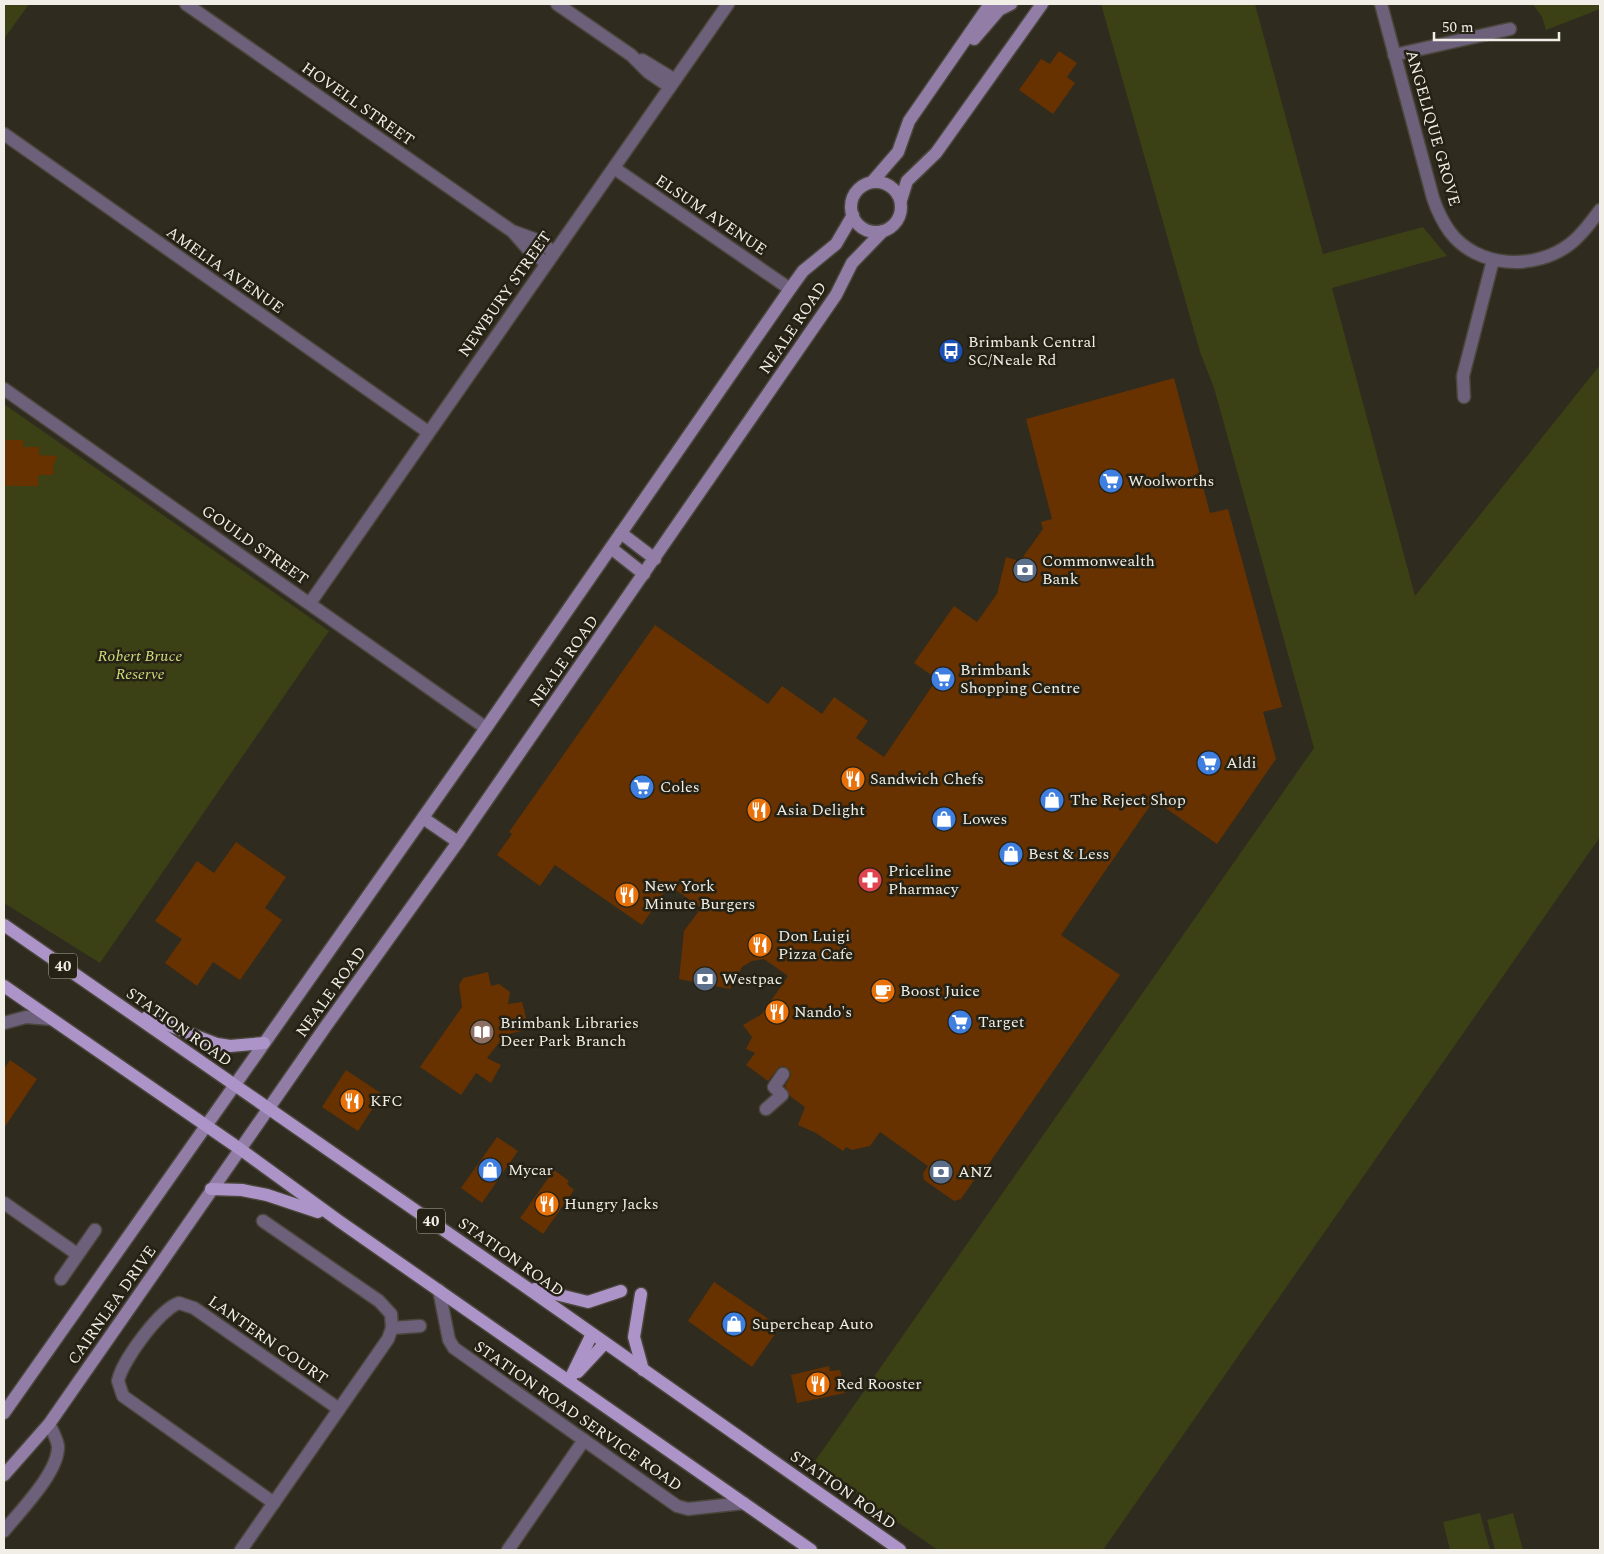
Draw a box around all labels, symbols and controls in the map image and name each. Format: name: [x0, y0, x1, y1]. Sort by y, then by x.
scale bar: [1434, 10, 1559, 42]
text: 50 m: [1442, 16, 1474, 39]
street label: ANGELIQUE GROVE: [1399, 47, 1467, 209]
street label: HOVELL STREET: [297, 56, 420, 152]
street label: ELSUM AVENUE: [650, 169, 772, 261]
street label: AMELIA AVENUE: [161, 220, 289, 320]
street label: NEWBURY STREET: [452, 226, 558, 362]
street label: NEALE ROAD: [753, 277, 833, 379]
place label: Brimbank Central SC/Neale Rd: [968, 330, 1096, 372]
bus stop icon: Brimbank Central SC/Neale Rd: [938, 338, 964, 364]
supermarket icon: Woolworths: [1098, 468, 1124, 494]
place label: Woolworths: [1128, 469, 1214, 493]
street label: GOULD STREET: [197, 499, 314, 591]
place label: Commonwealth Bank: [1042, 549, 1155, 591]
bank icon: Commonwealth Bank: [1012, 557, 1038, 583]
street label: NEALE ROAD: [524, 610, 604, 712]
park label: Robert Bruce Reserve: [98, 644, 182, 686]
place label: Brimbank Shopping Centre: [960, 658, 1080, 700]
supermarket icon: Brimbank Shopping Centre: [930, 666, 956, 692]
supermarket icon: Aldi: [1196, 750, 1222, 776]
place label: Aldi: [1226, 751, 1257, 775]
restaurant icon: Sandwich Chefs: [840, 766, 866, 792]
place label: Sandwich Chefs: [870, 767, 984, 791]
supermarket icon: Coles: [629, 774, 655, 800]
place label: Coles: [660, 775, 700, 799]
shop icon: The Reject Shop: [1039, 787, 1065, 813]
place label: The Reject Shop: [1070, 788, 1186, 812]
restaurant icon: Asia Delight: [746, 797, 772, 823]
place label: Asia Delight: [776, 798, 865, 822]
shop icon: Lowes: [931, 806, 957, 832]
place label: Lowes: [962, 807, 1007, 831]
shop icon: Best & Less: [998, 841, 1024, 867]
place label: Best & Less: [1028, 842, 1110, 866]
place label: Priceline Pharmacy: [888, 859, 960, 901]
pharmacy icon: Priceline Pharmacy: [857, 867, 883, 893]
place label: New York Minute Burgers: [644, 874, 756, 916]
restaurant icon: New York Minute Burgers: [614, 882, 640, 908]
place label: Don Luigi Pizza Cafe: [778, 924, 853, 966]
restaurant icon: Don Luigi Pizza Cafe: [747, 932, 773, 958]
street label: NEALE ROAD: [290, 942, 372, 1042]
road number: 40: [49, 954, 77, 978]
bank icon: Westpac: [692, 966, 718, 992]
place label: Westpac: [722, 967, 782, 991]
cafe icon: Boost Juice: [870, 978, 896, 1004]
place label: Boost Juice: [900, 979, 980, 1003]
street label: STATION ROAD: [121, 981, 237, 1073]
restaurant icon: Nando's: [764, 999, 790, 1025]
place label: Nando's: [794, 1000, 852, 1024]
supermarket icon: Target: [947, 1009, 973, 1035]
place label: Target: [978, 1010, 1025, 1034]
place label: Brimbank Libraries Deer Park Branch: [500, 1011, 639, 1053]
library icon: Brimbank Libraries Deer Park Branch: [469, 1019, 495, 1045]
restaurant icon: KFC: [339, 1088, 365, 1114]
place label: KFC: [370, 1089, 403, 1113]
shop icon: Mycar: [477, 1157, 503, 1183]
place label: Mycar: [508, 1158, 553, 1182]
bank icon: ANZ: [928, 1159, 954, 1185]
place label: ANZ: [958, 1160, 993, 1184]
restaurant icon: Hungry Jacks: [534, 1191, 560, 1217]
place label: Hungry Jacks: [564, 1192, 659, 1216]
road number: 40: [417, 1208, 445, 1234]
street label: STATION ROAD: [453, 1211, 569, 1303]
street label: CAIRNLEA DRIVE: [62, 1241, 162, 1369]
street label: LANTERN COURT: [203, 1290, 333, 1391]
shop icon: Supercheap Auto: [721, 1311, 747, 1337]
place label: Supercheap Auto: [752, 1312, 873, 1336]
street label: STATION ROAD SERVICE ROAD: [469, 1335, 687, 1497]
restaurant icon: Red Rooster: [805, 1371, 831, 1397]
place label: Red Rooster: [836, 1372, 922, 1396]
street label: STATION ROAD: [785, 1444, 901, 1536]

